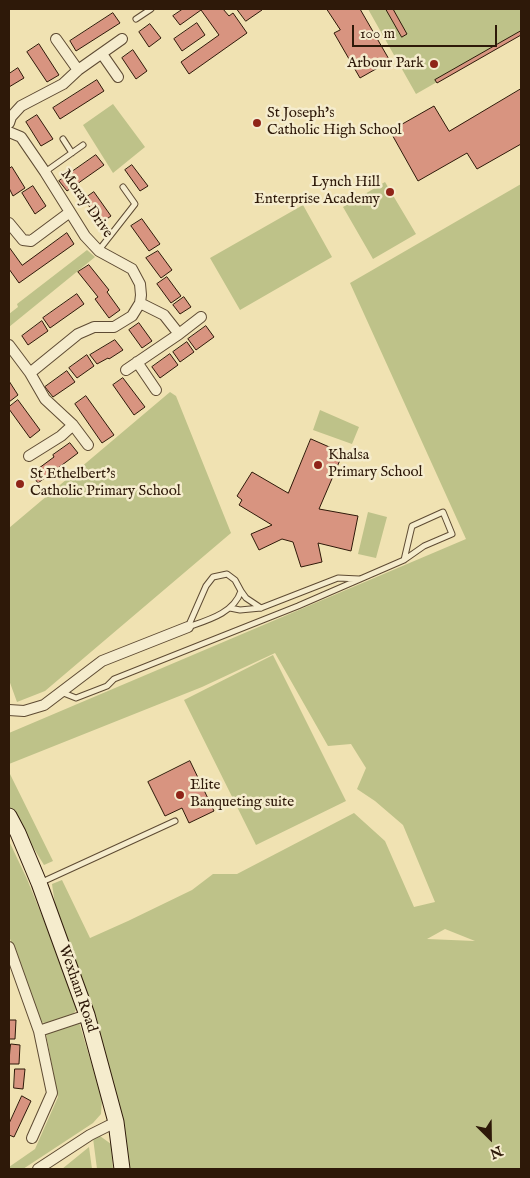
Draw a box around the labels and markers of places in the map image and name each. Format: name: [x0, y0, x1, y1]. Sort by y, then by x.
place label: Arbour Park: [347, 55, 424, 73]
marker: Arbour Park: [428, 58, 440, 70]
place label: St Joseph's Catholic High School: [267, 105, 402, 140]
marker: St Joseph's Catholic High School: [251, 117, 263, 129]
place label: Lynch Hill Enterprise Academy: [254, 174, 380, 209]
marker: Lynch Hill Enterprise Academy: [384, 186, 396, 198]
place label: Khalsa Primary School: [328, 447, 423, 482]
marker: Khalsa Primary School: [312, 459, 324, 471]
place label: St Ethelbert's Catholic Primary School: [30, 466, 181, 501]
marker: St Ethelbert's Catholic Primary School: [14, 478, 26, 490]
place label: Elite Banqueting suite: [190, 777, 294, 812]
marker: Elite Banqueting suite: [174, 789, 186, 801]

